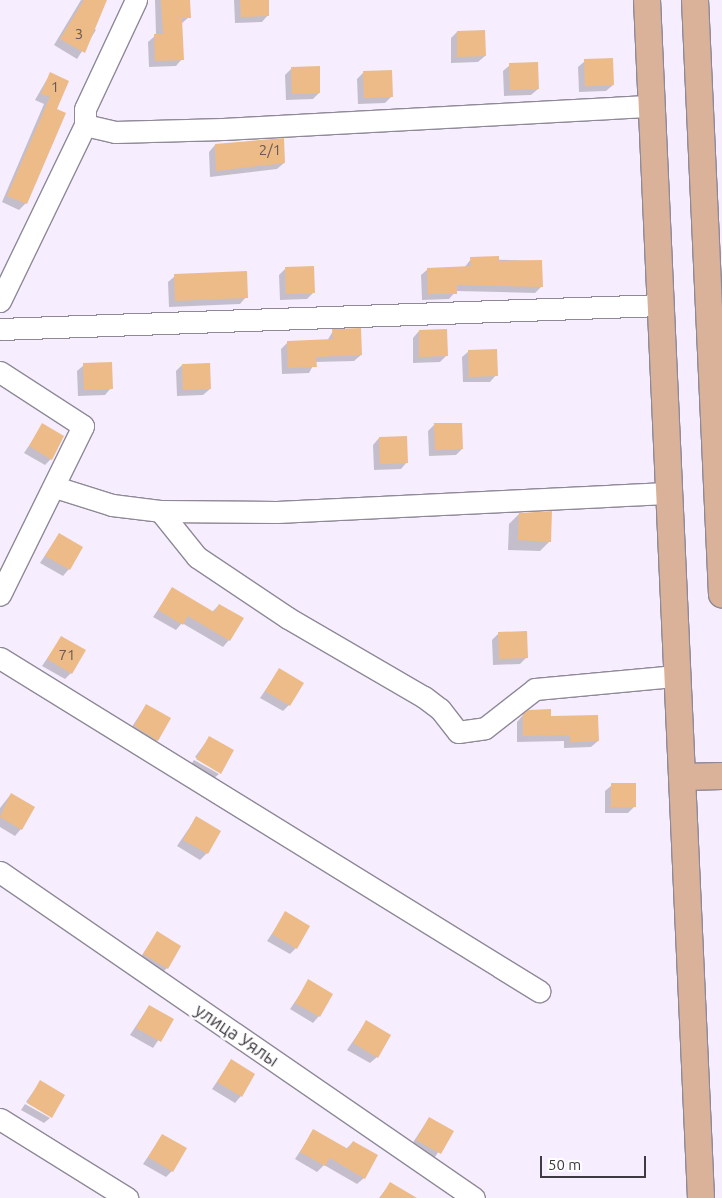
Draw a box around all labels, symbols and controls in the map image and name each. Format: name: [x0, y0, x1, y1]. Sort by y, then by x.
house number: 3: [75, 25, 83, 43]
house number: 1: [51, 78, 59, 96]
house number: 2/1: [259, 141, 281, 159]
house number: 71: [59, 646, 75, 664]
street label: улица Уялы: [191, 999, 283, 1071]
scale bar: [542, 1146, 648, 1178]
text: 50 m: [548, 1156, 581, 1173]

